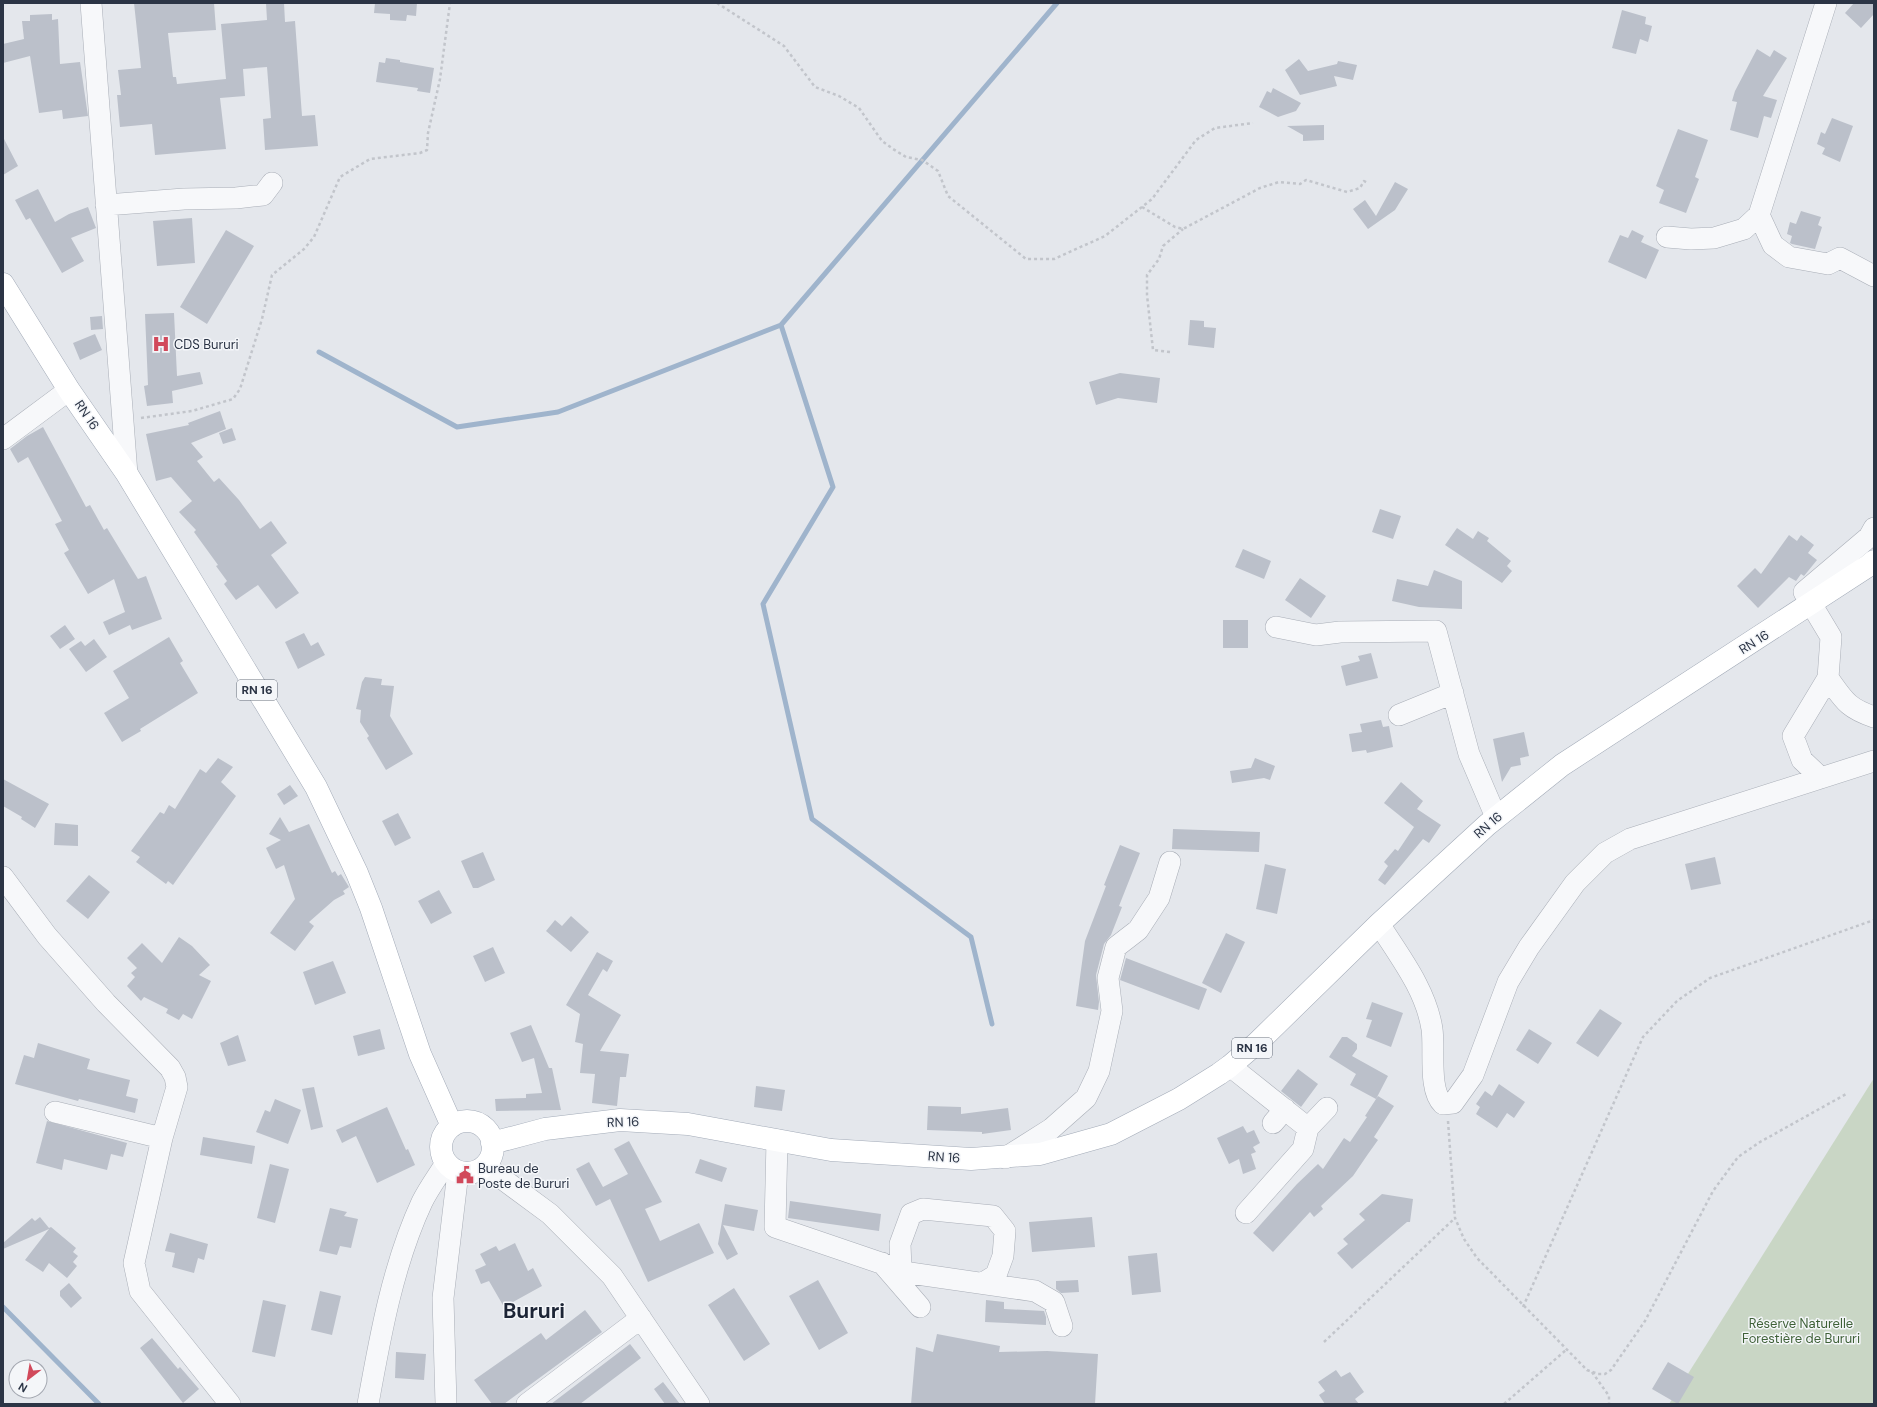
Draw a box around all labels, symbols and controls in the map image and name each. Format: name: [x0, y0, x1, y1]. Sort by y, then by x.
hospital icon: CDS Bururi: [151, 334, 171, 354]
place label: CDS Bururi: [174, 336, 239, 353]
street label: RN 16: [71, 397, 103, 433]
street label: RN 16: [1736, 626, 1772, 658]
road number: RN 16: [237, 680, 277, 700]
street label: RN 16: [1470, 808, 1506, 842]
road number: RN 16: [1232, 1038, 1272, 1058]
street label: RN 16: [607, 1113, 639, 1131]
street label: RN 16: [927, 1147, 961, 1167]
place label: Bureau de Poste de Bururi: [478, 1160, 569, 1192]
public building icon: Bureau de Poste de Bururi: [455, 1165, 475, 1185]
district label: Bururi: [503, 1297, 565, 1325]
park label: Réserve Naturelle Forestière de Bururi: [1742, 1315, 1860, 1347]
north arrow: [8, 1359, 48, 1399]
text: N: [16, 1380, 30, 1396]

